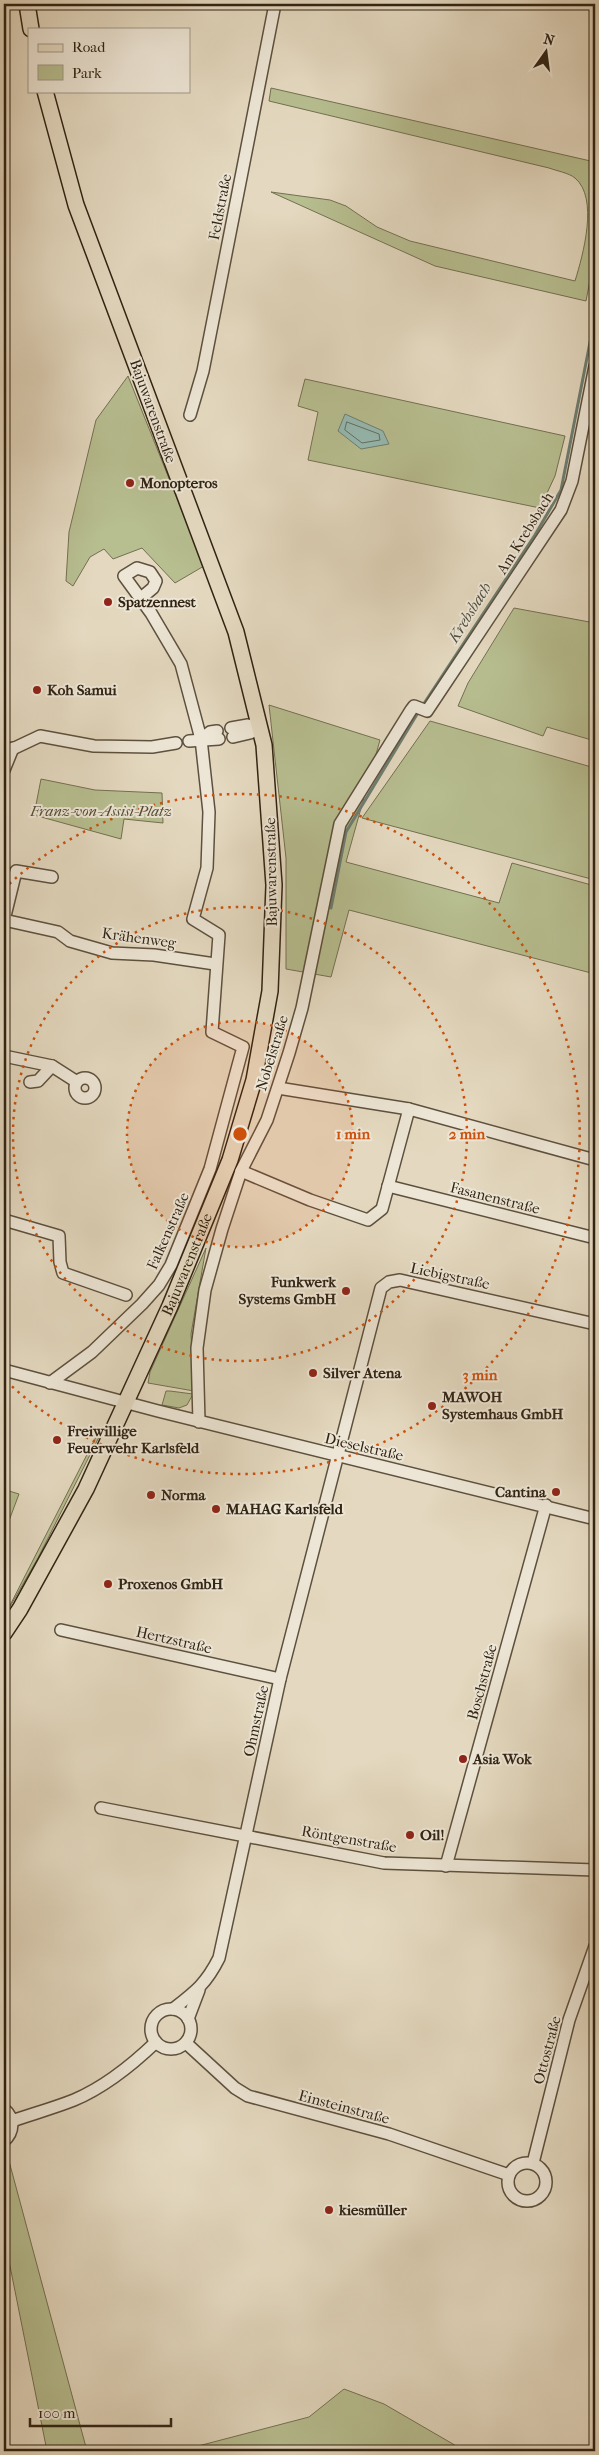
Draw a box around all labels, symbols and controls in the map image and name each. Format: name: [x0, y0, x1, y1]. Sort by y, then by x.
legend: [28, 28, 190, 92]
north arrow: [522, 28, 572, 78]
text: N: [542, 30, 557, 49]
text: Road: [72, 38, 106, 56]
text: Park: [72, 64, 102, 82]
street label: Feldstraße: [205, 172, 235, 242]
street label: Bajuwarenstraße: [126, 357, 180, 466]
place label: Monopteros: [139, 474, 218, 492]
marker: Monopteros: [124, 477, 136, 489]
street label: Am Krebsbach: [492, 488, 558, 578]
water label: Krebsbach: [443, 579, 495, 647]
place label: Spatzennest: [118, 593, 197, 611]
marker: Spatzennest: [102, 596, 114, 608]
place label: Koh Samui: [47, 681, 117, 699]
marker: Koh Samui: [31, 684, 43, 696]
park label: Franz-von-Assisi-Platz: [29, 802, 172, 820]
street label: Bajuwarenstraße: [261, 817, 281, 927]
street label: Krähenweg: [101, 924, 178, 952]
street label: Nobelstraße: [252, 1013, 292, 1093]
centre of rings: [231, 1125, 249, 1143]
text: 1 min: [336, 1125, 370, 1143]
text: 2 min: [449, 1125, 486, 1143]
street label: Fasanenstraße: [448, 1178, 542, 1218]
street label: Falkenstraße: [143, 1189, 193, 1272]
street label: Bajuwarenstraße: [158, 1210, 216, 1319]
street label: Liebigstraße: [409, 1259, 492, 1293]
place label: Funkwerk Systems GmbH: [239, 1273, 337, 1308]
marker: Funkwerk Systems GmbH: [340, 1285, 352, 1297]
place label: Silver Atena: [323, 1364, 402, 1382]
text: 3 min: [463, 1366, 498, 1384]
marker: Silver Atena: [307, 1367, 319, 1379]
place label: MAWOH Systemhaus GmbH: [441, 1388, 563, 1423]
marker: MAWOH Systemhaus GmbH: [426, 1400, 438, 1412]
place label: Freiwillige Feuerwehr Karlsfeld: [66, 1422, 200, 1457]
street label: Dieselstraße: [323, 1429, 406, 1465]
marker: Freiwillige Feuerwehr Karlsfeld: [51, 1434, 63, 1446]
place label: Cantina: [495, 1483, 547, 1501]
place label: Norma: [161, 1486, 206, 1504]
marker: Cantina: [550, 1486, 562, 1498]
marker: Norma: [145, 1489, 157, 1501]
place label: MAHAG Karlsfeld: [225, 1500, 344, 1518]
marker: MAHAG Karlsfeld: [210, 1503, 222, 1515]
place label: Proxenos GmbH: [118, 1575, 223, 1593]
marker: Proxenos GmbH: [102, 1578, 114, 1590]
street label: Hertzstraße: [134, 1623, 214, 1658]
street label: Boschstraße: [463, 1642, 501, 1722]
street label: Ohmstraße: [240, 1683, 272, 1758]
place label: Asia Wok: [472, 1750, 533, 1768]
marker: Asia Wok: [457, 1753, 469, 1765]
street label: Röntgenstraße: [300, 1822, 398, 1856]
place label: Oil!: [420, 1826, 444, 1844]
marker: Oil!: [404, 1829, 416, 1841]
street label: Ottostraße: [529, 2013, 565, 2086]
street label: Einsteinstraße: [296, 2086, 392, 2128]
place label: kiesmüller: [338, 2201, 407, 2219]
marker: kiesmüller: [323, 2204, 335, 2216]
scale bar: [30, 2395, 171, 2427]
text: 100 m: [38, 2404, 76, 2422]

